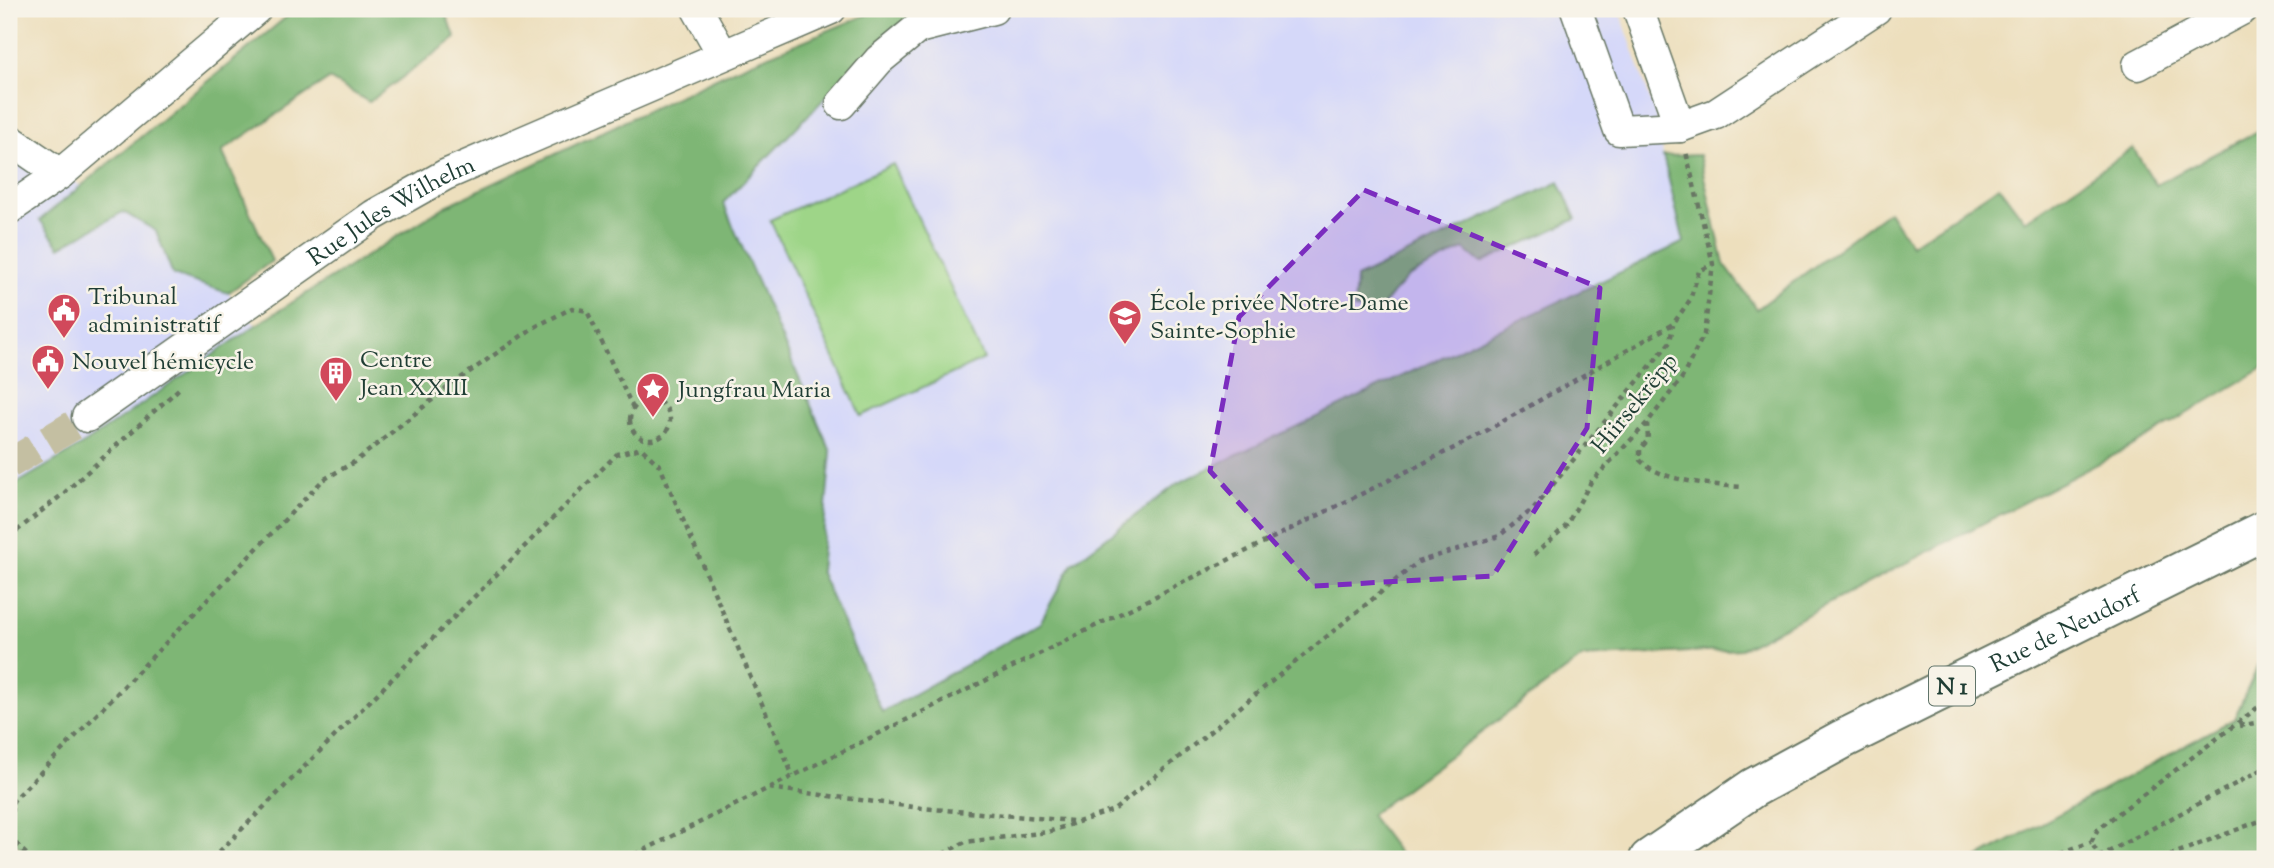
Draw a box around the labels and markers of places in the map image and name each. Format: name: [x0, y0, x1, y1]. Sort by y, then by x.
place label: Tribunal administratif: [88, 281, 222, 343]
place label: École privée Notre-Dame Sainte-Sophie: [1150, 287, 1409, 349]
public building icon: Tribunal administratif: [45, 291, 83, 340]
school or university icon: École privée Notre-Dame Sainte-Sophie: [1106, 297, 1144, 346]
public building icon: Nouvel hémicycle: [29, 342, 67, 391]
place label: Centre Jean XXIII: [358, 344, 468, 406]
place label: Nouvel hémicycle: [72, 346, 254, 380]
building icon: Centre Jean XXIII: [317, 354, 355, 403]
place icon: Jungfrau Maria: [634, 370, 672, 419]
place label: Jungfrau Maria: [676, 374, 831, 408]

